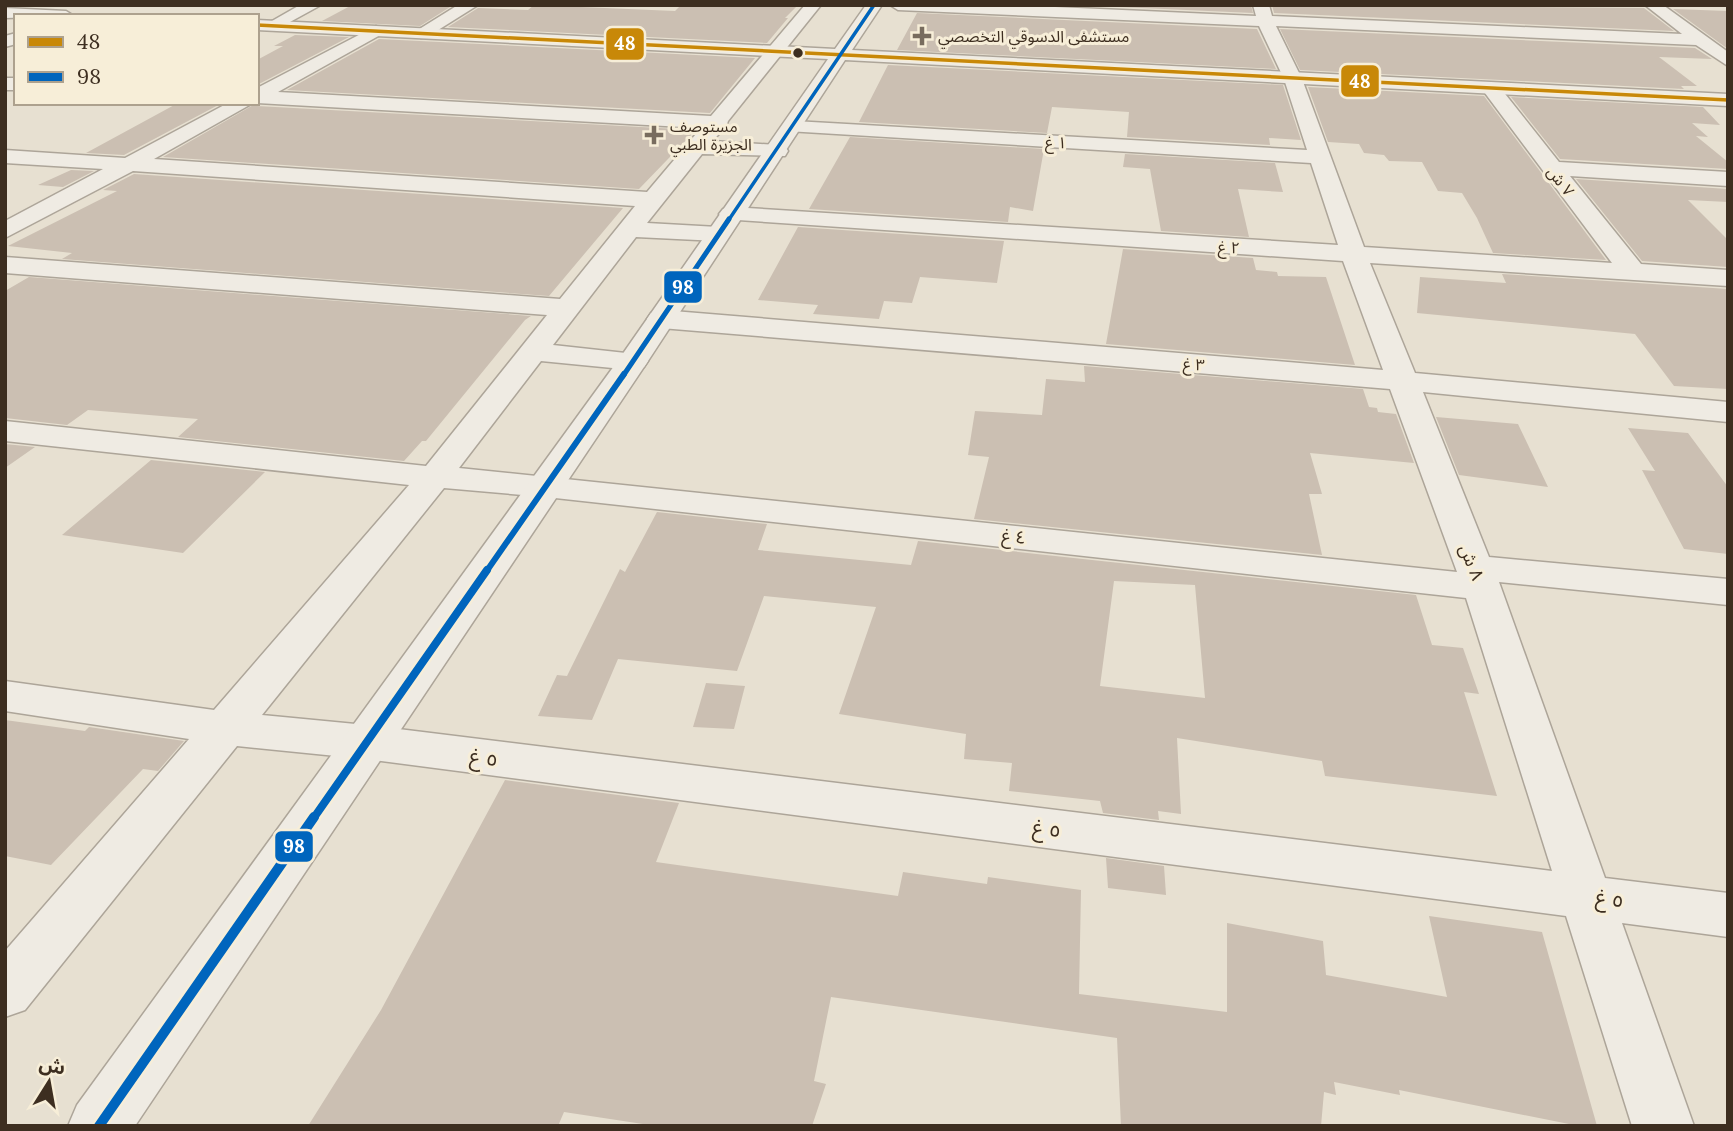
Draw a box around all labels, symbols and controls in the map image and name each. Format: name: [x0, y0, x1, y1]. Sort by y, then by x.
legend: [14, 14, 259, 105]
marker: مستشفى الدسوقي التخصصي: [912, 26, 932, 46]
place label: مستشفى الدسوقي التخصصي: [938, 26, 1129, 49]
line badge: 48: [605, 27, 645, 61]
text: 48: [77, 28, 100, 55]
text: 48: [614, 31, 636, 55]
unlabelled marker: [791, 46, 805, 60]
text: 98: [77, 63, 101, 90]
line badge: 48: [1340, 64, 1380, 98]
text: 48: [1349, 69, 1371, 93]
place label: مستوصف الجزيرة الطبي: [670, 116, 752, 157]
marker: مستوصف الجزيرة الطبي: [644, 125, 664, 145]
street label: ١ غ: [1045, 131, 1067, 156]
street label: ٧ ش: [1543, 162, 1579, 200]
street label: ٢ غ: [1217, 236, 1240, 261]
line badge: 98: [663, 270, 703, 304]
text: 98: [672, 275, 694, 299]
street label: ٣ غ: [1182, 353, 1206, 378]
street label: ٤ غ: [1000, 523, 1027, 552]
street label: ٨ ش: [1454, 541, 1490, 583]
street label: ٥ غ: [468, 742, 500, 774]
street label: ٥ غ: [1031, 813, 1063, 845]
line badge: 98: [274, 830, 314, 863]
text: 98: [283, 834, 305, 858]
street label: ٥ غ: [1594, 883, 1626, 915]
north arrow: [14, 1047, 84, 1117]
text: ش: [37, 1051, 67, 1080]

